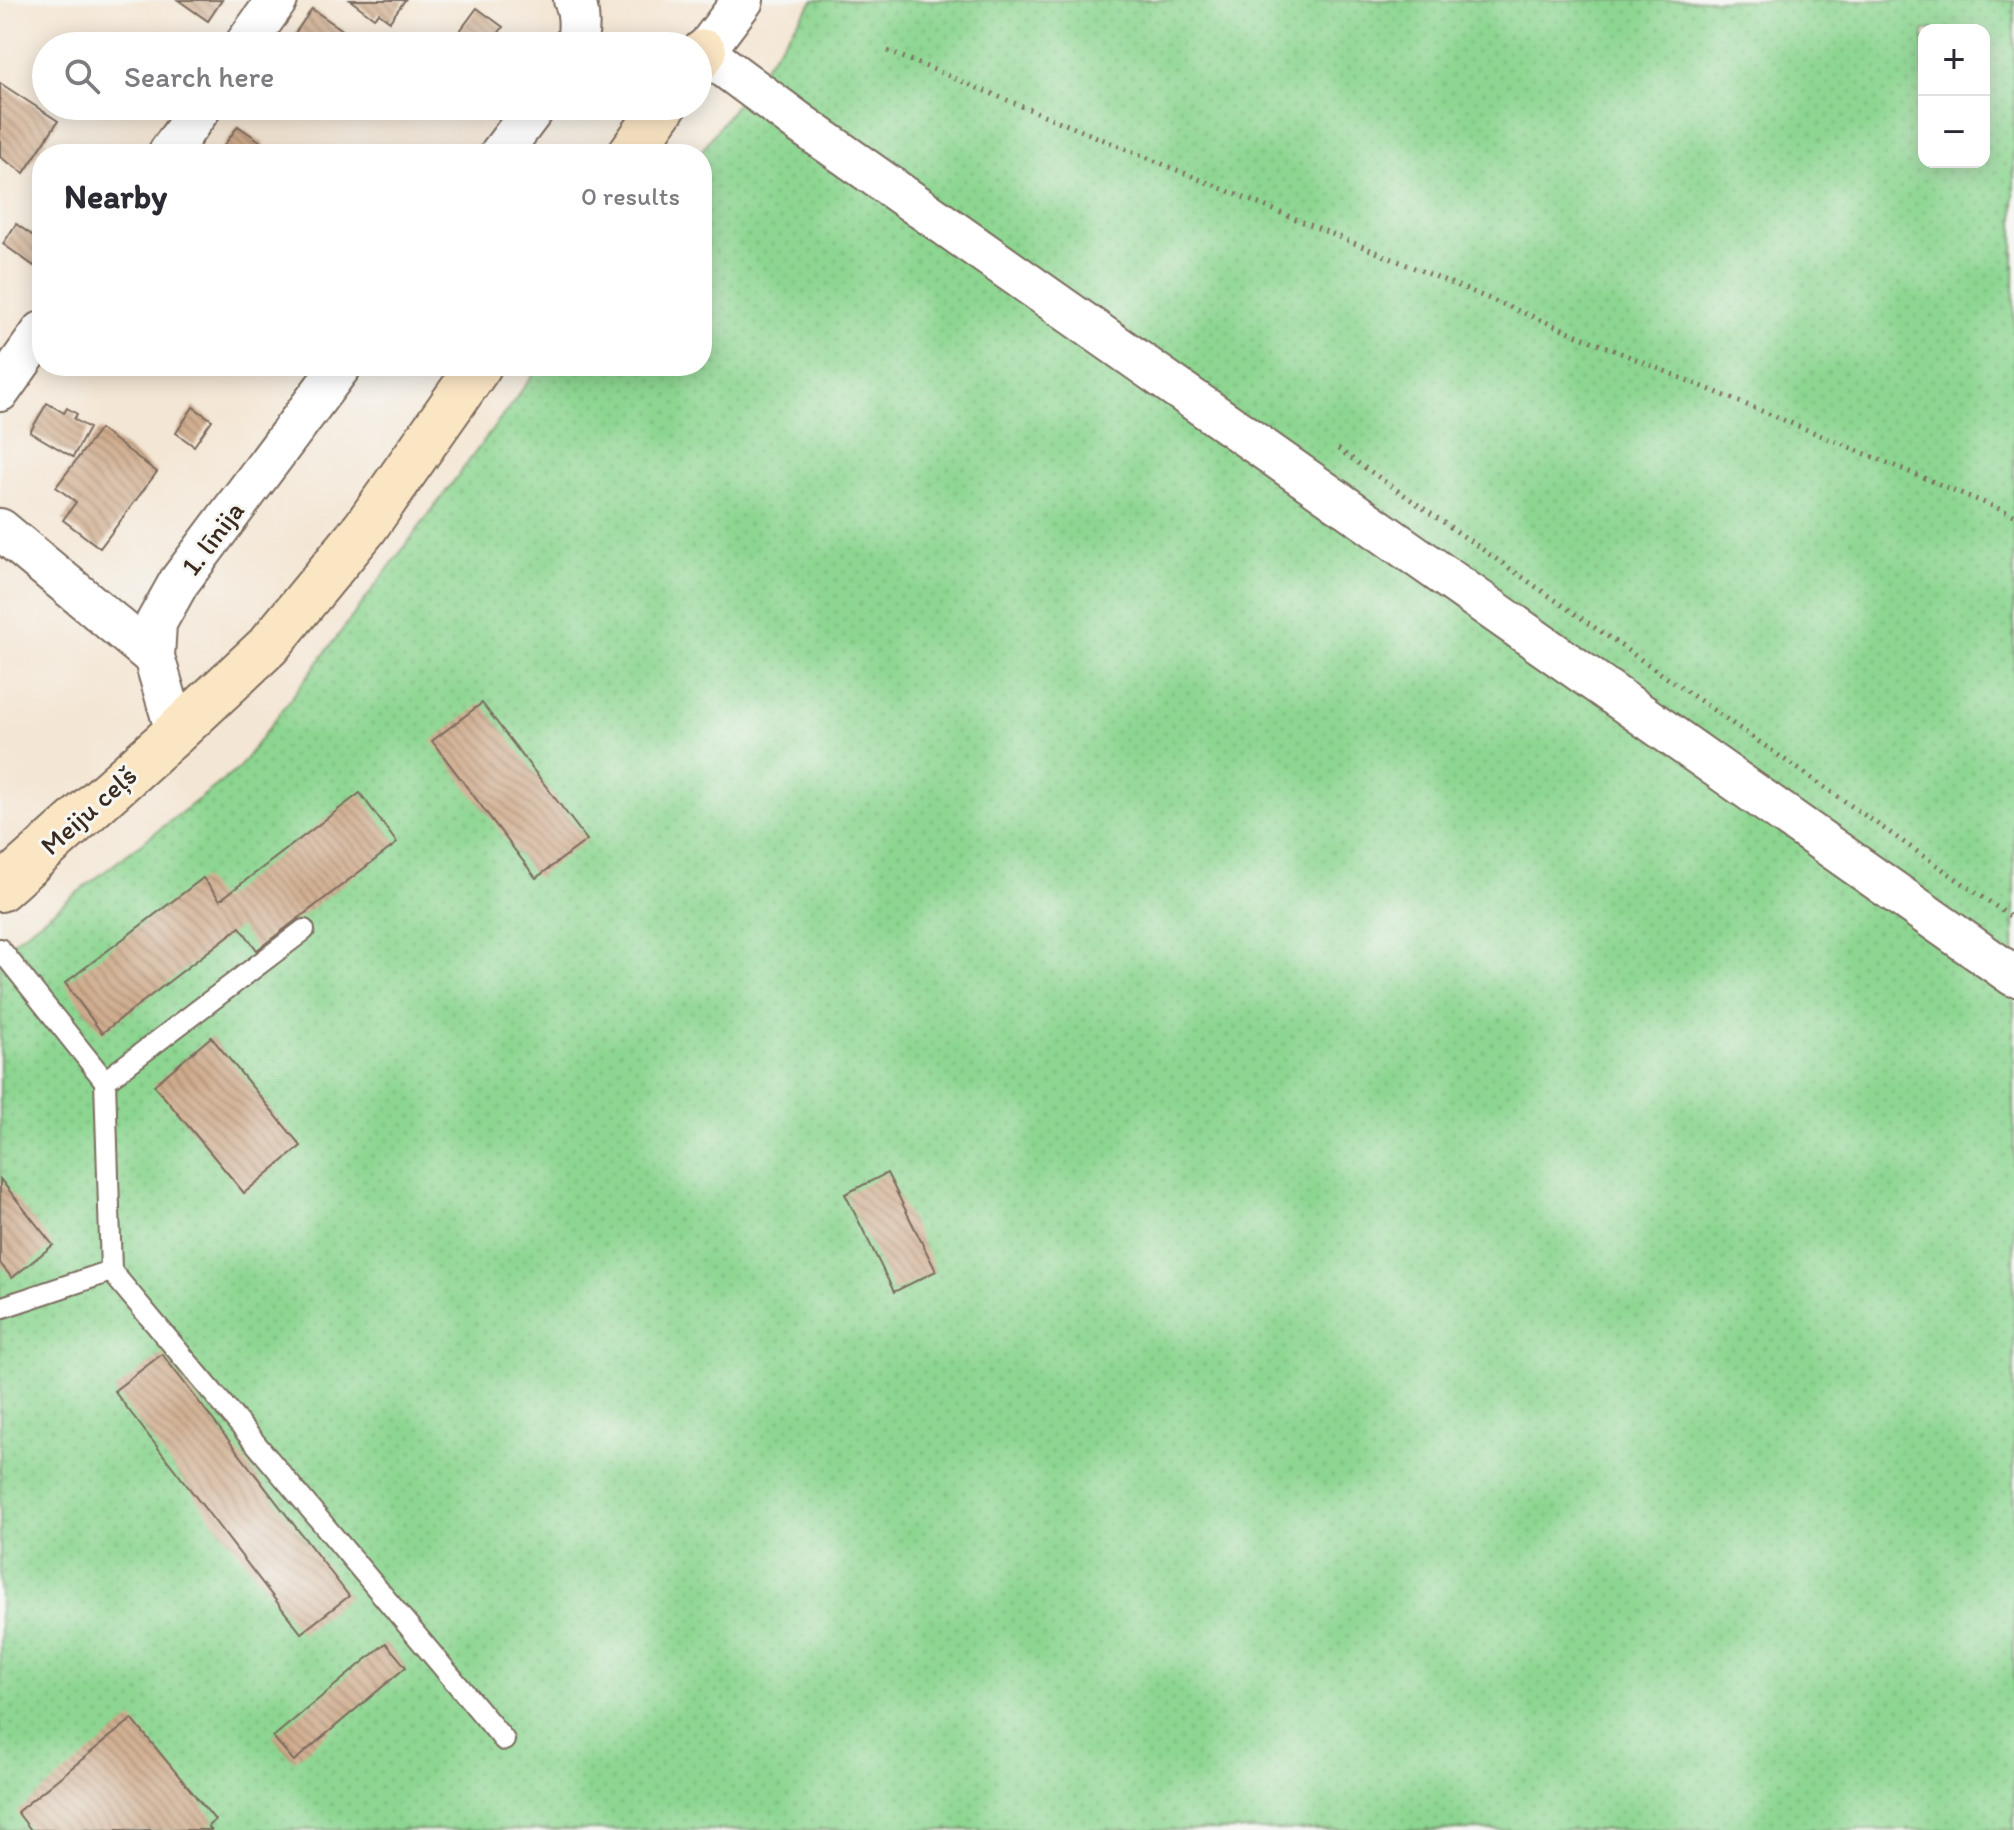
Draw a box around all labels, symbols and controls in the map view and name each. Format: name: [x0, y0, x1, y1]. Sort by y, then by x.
map controls: [1918, 24, 1990, 168]
button: +: [1918, 24, 1990, 96]
search box: [32, 32, 712, 120]
icon: search: [60, 54, 104, 98]
text: Search here: [124, 58, 274, 95]
button: −: [1918, 96, 1990, 168]
text: Nearby: [64, 176, 167, 217]
text: 0 results: [581, 180, 680, 212]
street label: 1. līnija: [173, 494, 251, 582]
street label: Meiju ceļš: [33, 758, 143, 862]

